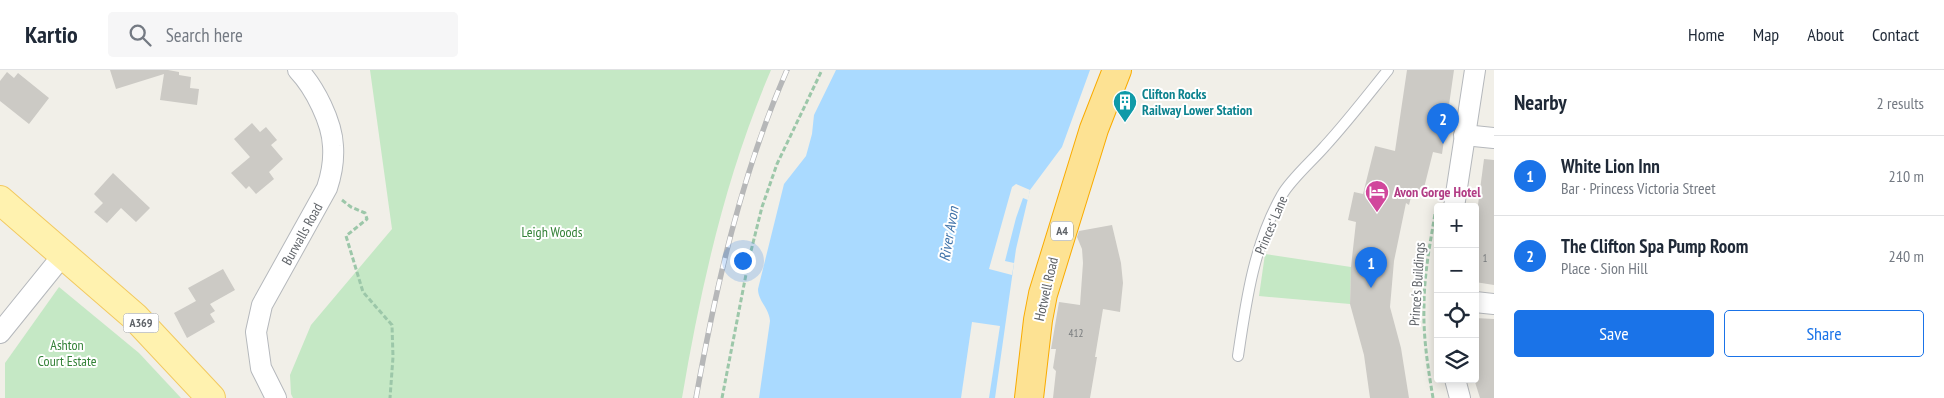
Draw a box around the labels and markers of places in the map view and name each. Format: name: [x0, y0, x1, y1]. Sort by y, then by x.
place label: Clifton Rocks Railway Lower Station: [1142, 85, 1252, 119]
building icon: Clifton Rocks Railway Lower Station: [1112, 89, 1138, 123]
pin: 2: [1427, 103, 1459, 144]
hotel icon: Avon Gorge Hotel: [1364, 179, 1390, 213]
place label: Avon Gorge Hotel: [1393, 183, 1481, 201]
pin: 1: [1355, 247, 1387, 288]

